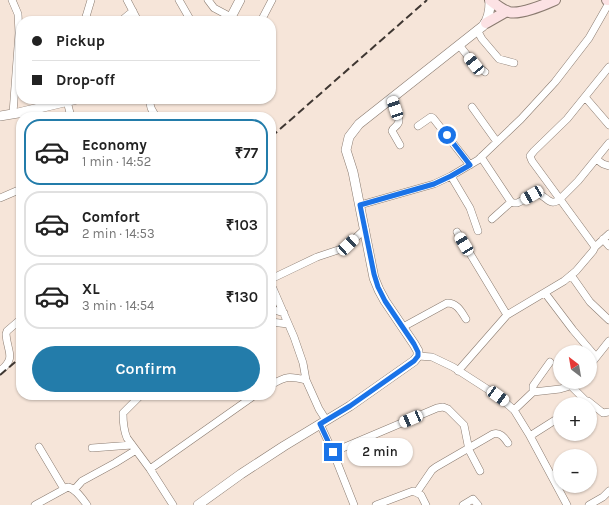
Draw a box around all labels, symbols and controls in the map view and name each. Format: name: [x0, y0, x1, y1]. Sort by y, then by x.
text: Pickup: [56, 32, 105, 50]
car: [462, 51, 486, 77]
text: Drop-off: [56, 71, 115, 89]
car: [386, 95, 404, 121]
route start: [438, 126, 456, 144]
icon: car: [34, 134, 70, 170]
text: Economy: [82, 136, 147, 154]
text: ₹77: [235, 144, 258, 162]
text: 1 min · 14:52: [82, 154, 151, 169]
car: [519, 184, 545, 206]
icon: car: [34, 206, 70, 242]
text: Comfort: [82, 208, 140, 226]
text: ₹103: [226, 216, 258, 234]
text: 2 min · 14:53: [82, 226, 155, 241]
car: [453, 231, 475, 257]
car: [335, 232, 361, 258]
icon: car: [34, 278, 70, 314]
text: XL: [82, 280, 100, 298]
text: ₹130: [226, 288, 258, 306]
text: 3 min · 14:54: [82, 298, 154, 313]
north arrow: [553, 345, 597, 389]
map controls: [553, 345, 597, 493]
button: Confirm: [32, 346, 260, 392]
car: [485, 384, 511, 408]
button: +: [553, 397, 597, 441]
car: [398, 409, 424, 429]
callout: 2 min: [347, 438, 413, 466]
route end: [324, 443, 342, 461]
text: 2 min: [362, 444, 398, 459]
button: −: [553, 449, 597, 493]

